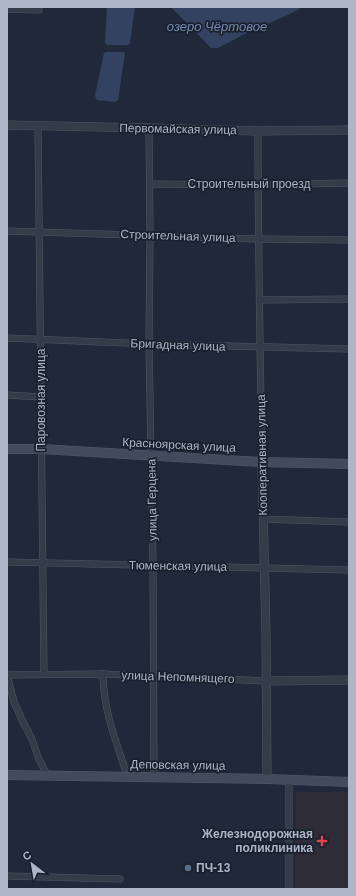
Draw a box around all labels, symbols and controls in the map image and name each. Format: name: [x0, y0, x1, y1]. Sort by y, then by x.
water label: озеро Чёртовое: [167, 19, 267, 34]
street label: Первомайская улица: [119, 121, 237, 137]
street label: Строительный проезд: [188, 177, 310, 191]
street label: Строительная улица: [120, 227, 236, 245]
street label: Бригадная улица: [130, 336, 226, 354]
street label: Паровозная улица: [34, 348, 48, 452]
street label: Кооперативная улица: [254, 394, 270, 516]
street label: Красноярская улица: [122, 435, 237, 455]
street label: улица Герцена: [144, 459, 160, 541]
street label: Тюменская улица: [129, 558, 228, 574]
street label: улица Непомнящего: [121, 668, 235, 686]
street label: Деповская улица: [130, 757, 226, 773]
place label: Железнодорожная поликлиника: [201, 827, 313, 855]
marker: Железнодорожная поликлиника: [316, 835, 328, 847]
north arrow: [12, 844, 52, 884]
text: С: [20, 848, 33, 863]
place label: ПЧ-13: [196, 861, 231, 875]
marker: ПЧ-13: [183, 863, 193, 873]

